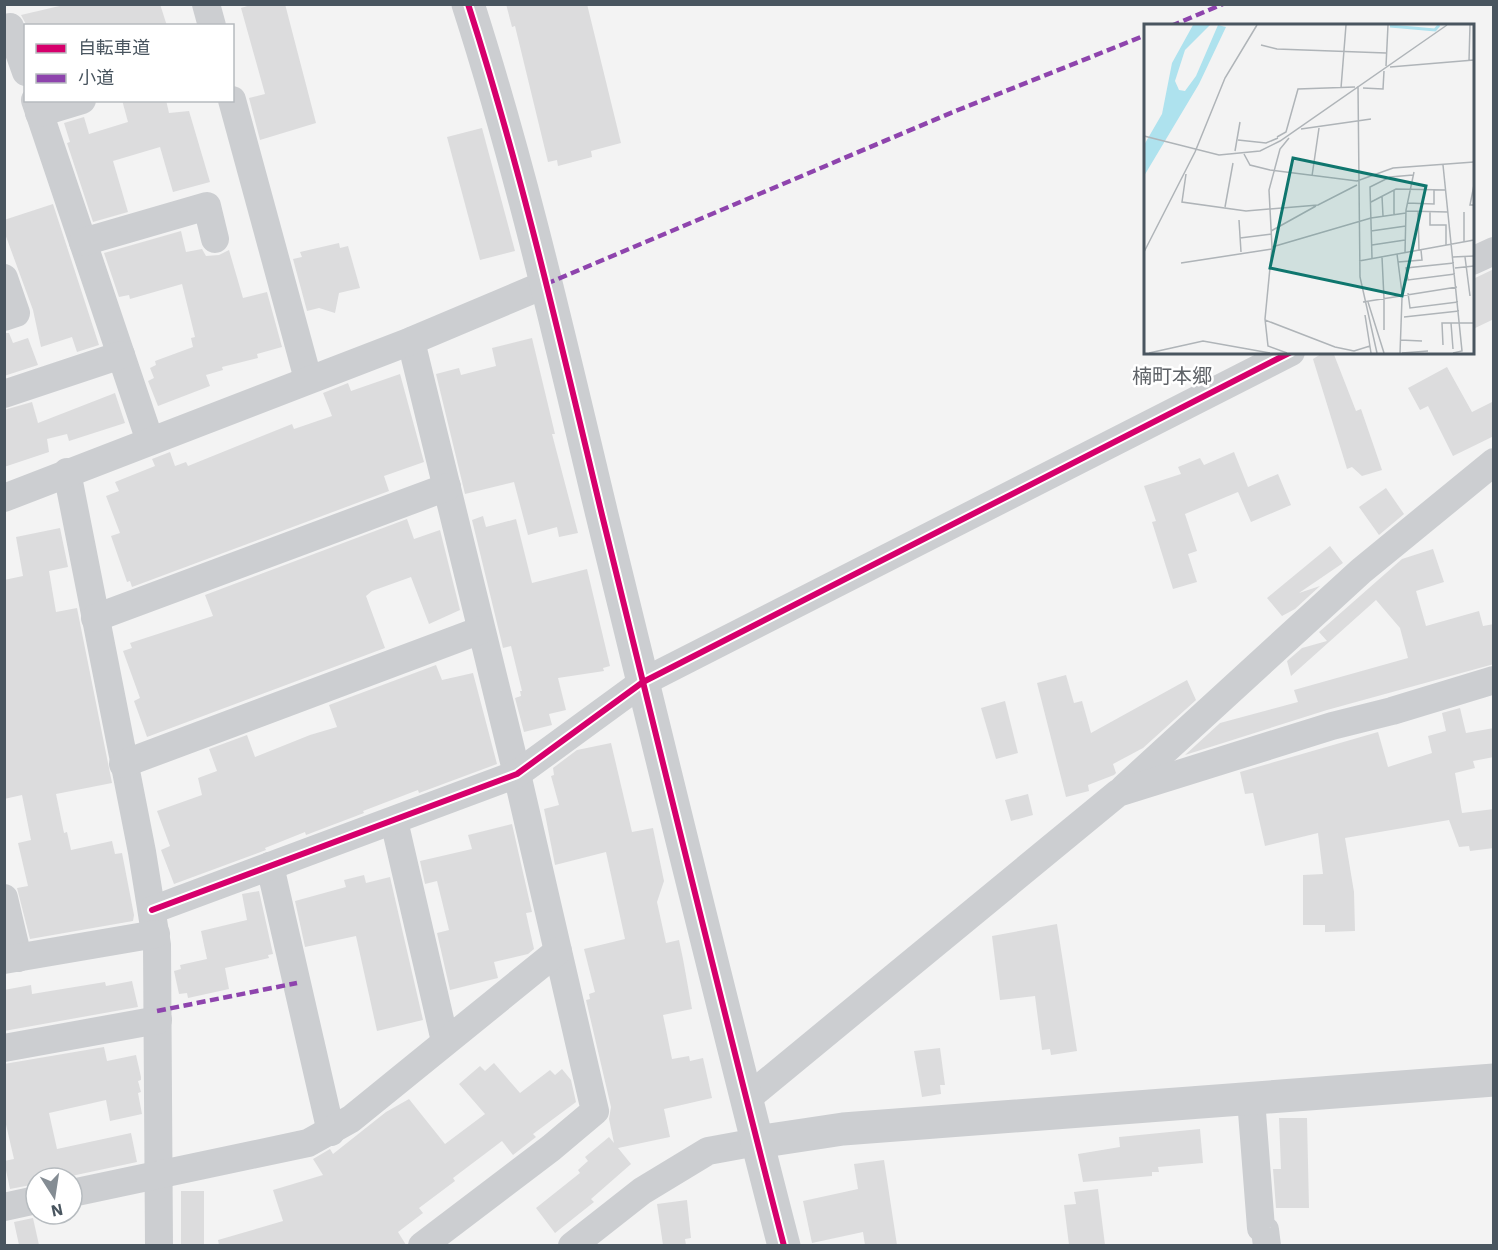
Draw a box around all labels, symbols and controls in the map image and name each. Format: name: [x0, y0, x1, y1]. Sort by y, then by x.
legend: [24, 24, 234, 102]
inset map: [1144, 24, 1474, 354]
text: 自転車道: [78, 36, 150, 59]
text: 小道: [78, 66, 114, 89]
district label: 楠町本郷: [1132, 362, 1212, 389]
north arrow: [24, 1166, 84, 1226]
text: N: [49, 1200, 65, 1222]

